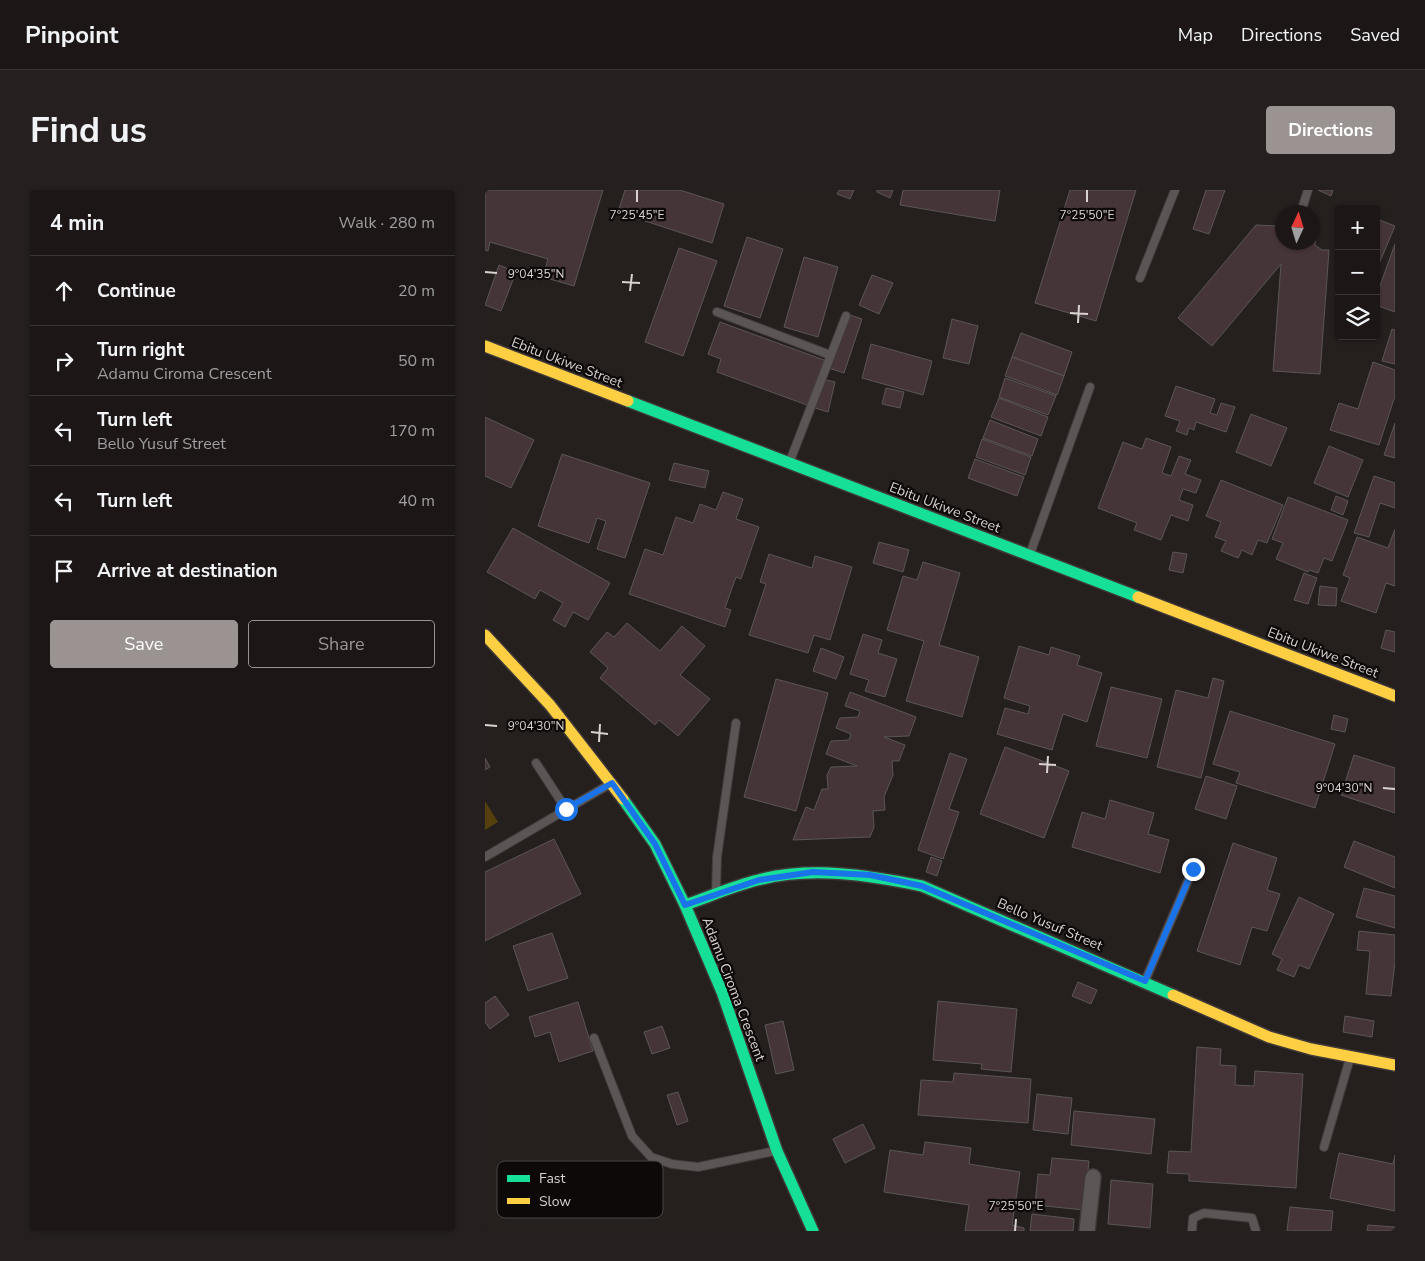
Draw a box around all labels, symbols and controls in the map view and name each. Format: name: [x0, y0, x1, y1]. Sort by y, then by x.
text: Pinpoint: [25, 19, 118, 51]
text: Map: [1178, 23, 1213, 47]
text: Directions: [1241, 23, 1322, 47]
text: Saved: [1350, 23, 1400, 47]
button: Directions: [1266, 106, 1395, 154]
text: Find us: [30, 107, 147, 154]
north arrow: [1275, 205, 1320, 250]
map controls: [1335, 205, 1380, 340]
button: +: [1335, 205, 1380, 250]
text: 7°25'45"E: [610, 207, 664, 223]
text: 7°25'50"E: [1060, 207, 1114, 223]
text: 4 min: [50, 209, 104, 237]
text: Walk · 280 m: [339, 212, 435, 234]
button: −: [1335, 250, 1380, 295]
text: 9°04'35"N: [508, 266, 564, 282]
icon: ahead: [50, 277, 78, 305]
text: Continue: [97, 278, 176, 304]
text: 20 m: [398, 280, 435, 302]
button: layers: [1335, 295, 1380, 340]
street label: Ebitu Ukiwe Street: [509, 333, 625, 392]
text: Turn right: [97, 337, 184, 363]
icon: right: [50, 347, 78, 375]
text: 50 m: [398, 350, 435, 372]
text: Adamu Ciroma Crescent: [97, 363, 272, 385]
text: Turn left: [97, 407, 172, 433]
icon: left: [50, 417, 78, 445]
text: 170 m: [388, 420, 435, 442]
text: Bello Yusuf Street: [97, 433, 226, 455]
street label: Ebitu Ukiwe Street: [887, 478, 1003, 537]
icon: left: [50, 487, 78, 515]
text: Turn left: [97, 488, 172, 514]
text: 40 m: [398, 490, 435, 512]
icon: arrive: [50, 557, 78, 585]
text: Arrive at destination: [97, 558, 278, 584]
button: Save: [50, 620, 238, 668]
button: Share: [248, 620, 435, 668]
street label: Ebitu Ukiwe Street: [1265, 623, 1381, 682]
text: 9°04'30"N: [508, 718, 564, 734]
text: 9°04'30"N: [1316, 780, 1372, 796]
route start: [555, 798, 578, 821]
route end: [1182, 858, 1205, 881]
street label: Bello Yusuf Street: [994, 894, 1105, 955]
street label: Adamu Ciroma Crescent: [697, 914, 770, 1064]
legend: [497, 1161, 663, 1218]
text: Fast: [539, 1169, 565, 1188]
text: Slow: [539, 1192, 571, 1211]
text: 7°25'50"E: [989, 1198, 1043, 1214]

